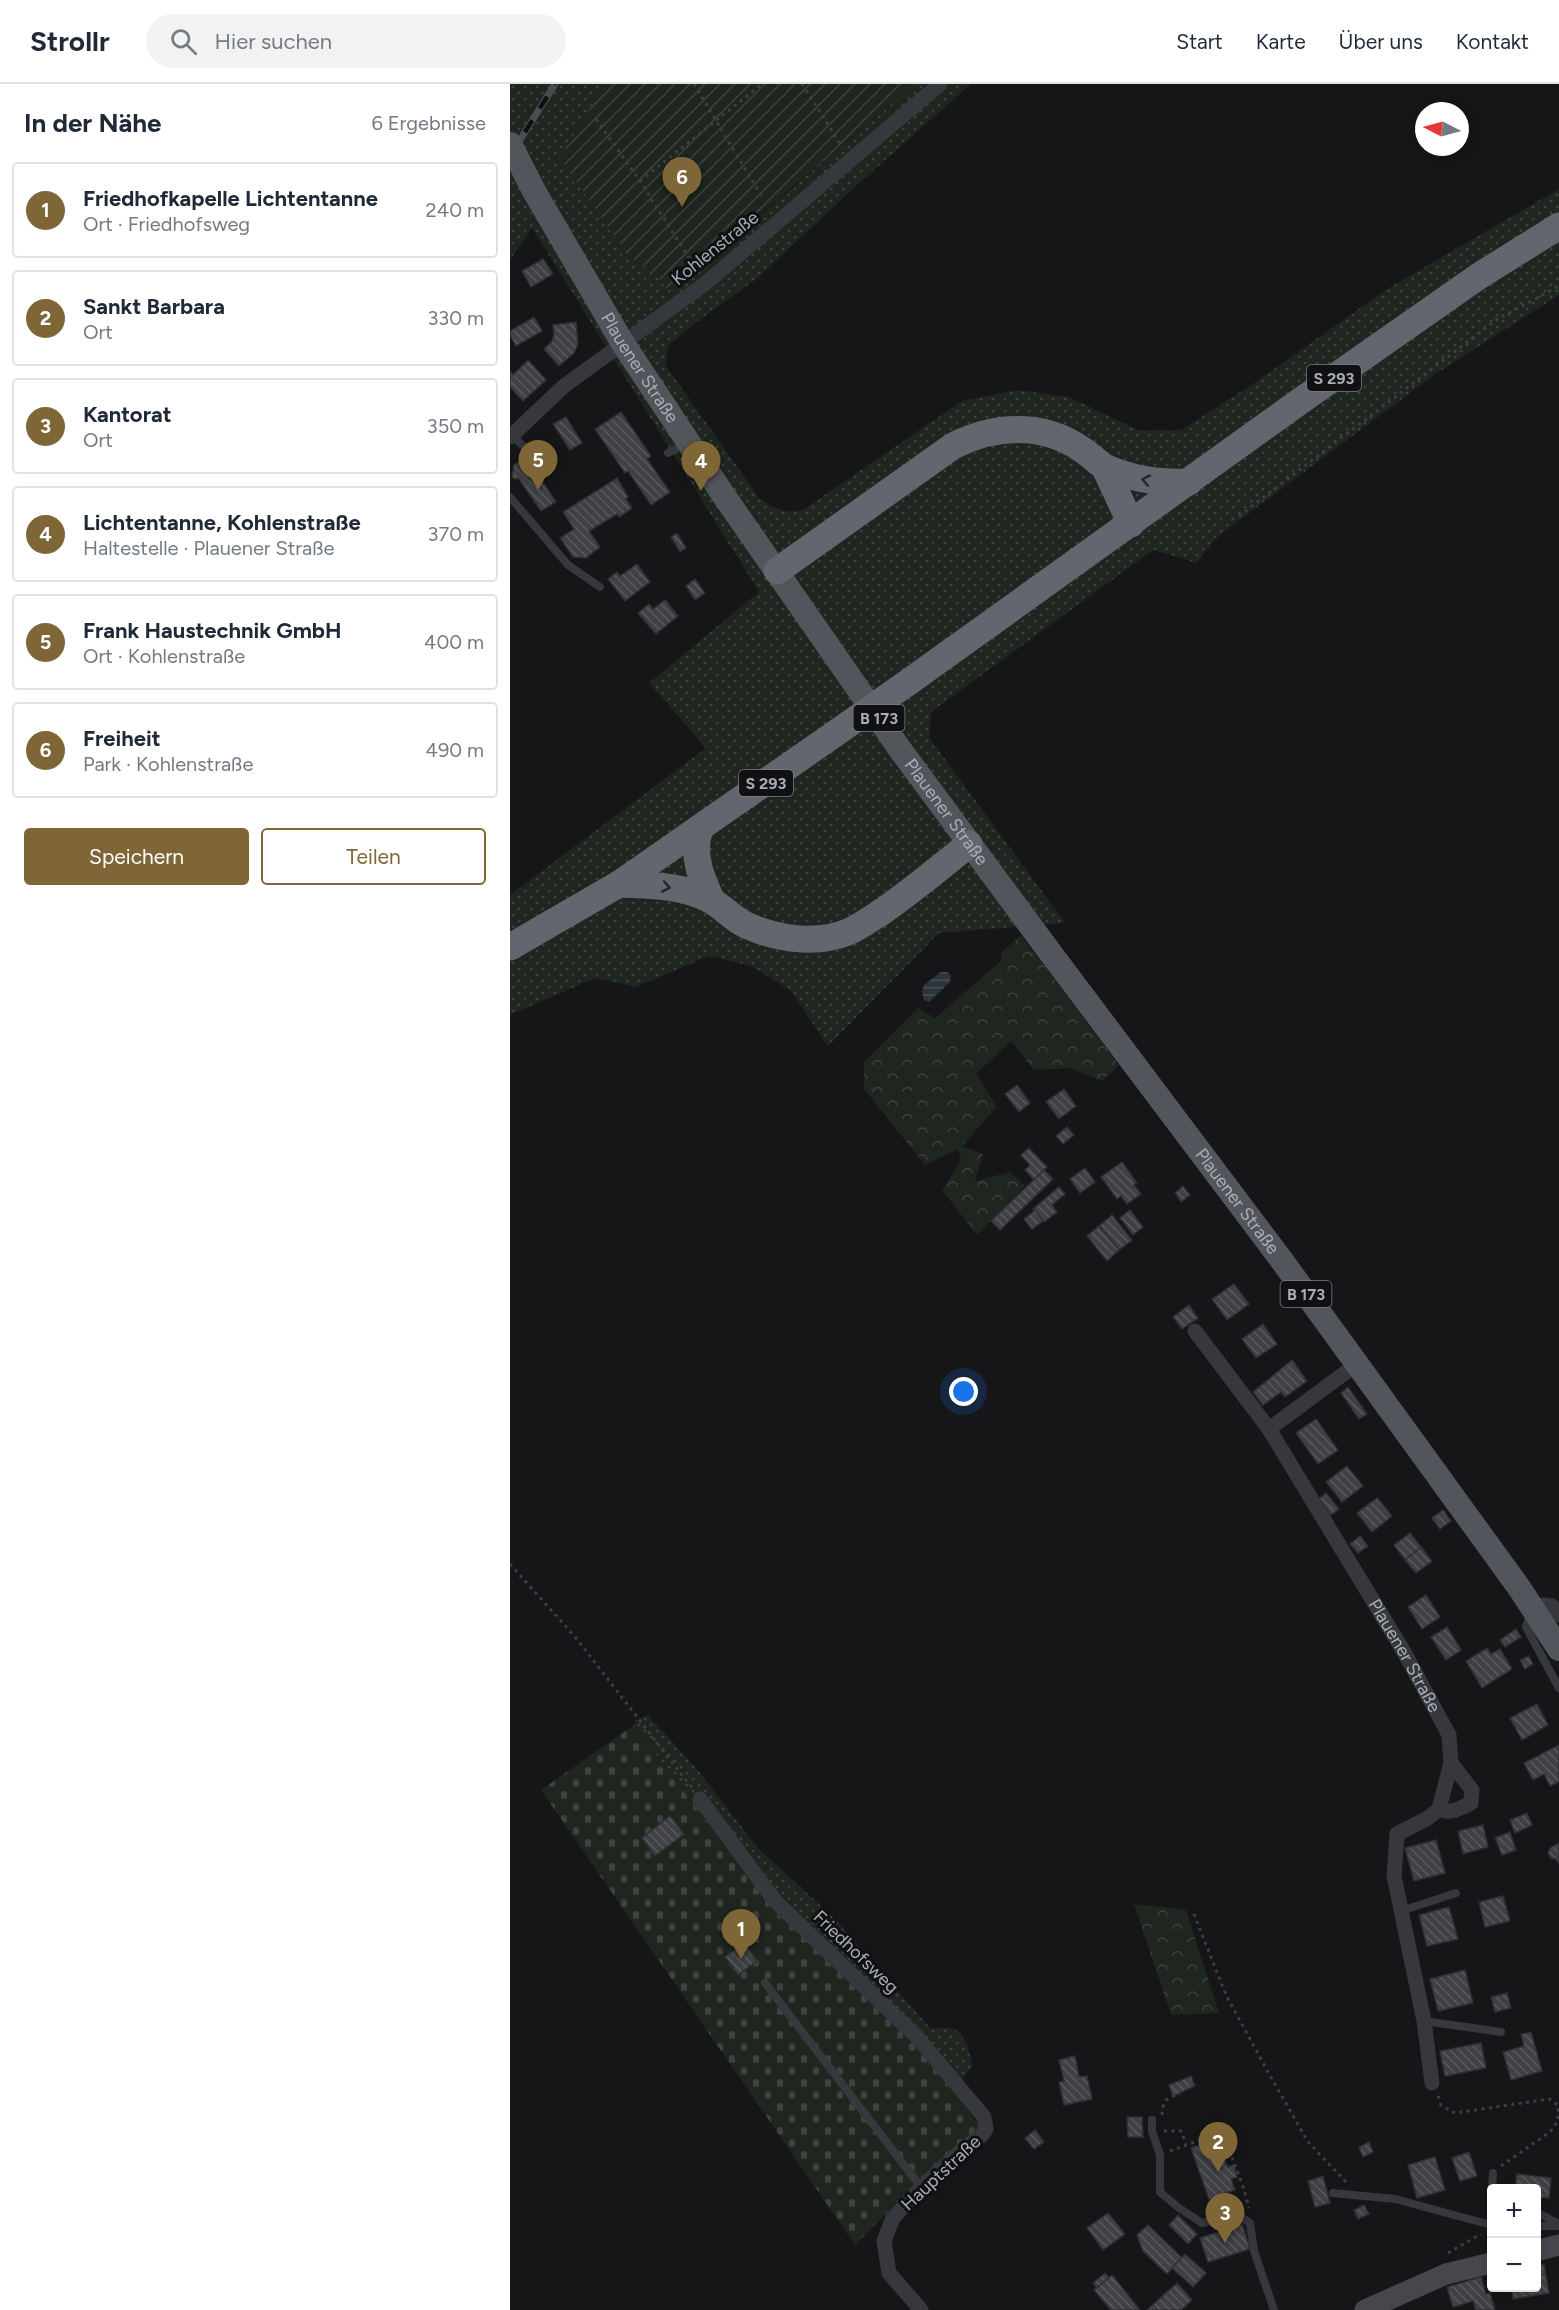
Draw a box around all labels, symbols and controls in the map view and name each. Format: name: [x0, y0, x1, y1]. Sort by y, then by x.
search box: [146, 14, 566, 68]
text: Strollr: [30, 24, 110, 58]
icon: search: [167, 25, 200, 58]
text: Hier suchen: [215, 28, 332, 55]
text: Start: [1176, 29, 1223, 54]
text: Karte: [1256, 29, 1306, 54]
text: Über uns: [1339, 29, 1423, 54]
text: Kontakt: [1456, 29, 1529, 54]
north arrow: [1415, 102, 1469, 156]
text: In der Nähe: [24, 107, 161, 139]
text: 6 Ergebnisse: [371, 111, 486, 135]
pin: 6: [662, 158, 702, 207]
text: Friedhofkapelle Lichtentanne: [83, 185, 378, 212]
text: 1: [41, 198, 50, 222]
text: 240 m: [426, 198, 484, 222]
street label: Kohlenstraße: [667, 206, 763, 290]
text: Ort · Friedhofsweg: [83, 212, 250, 236]
text: Sankt Barbara: [83, 293, 225, 320]
text: 2: [40, 306, 51, 330]
text: 330 m: [427, 306, 484, 330]
street label: Plauener Straße: [596, 309, 684, 427]
text: Ort: [83, 320, 113, 344]
road number: S 293: [1307, 365, 1361, 391]
text: Kantorat: [83, 401, 172, 428]
text: 3: [40, 414, 51, 438]
text: 350 m: [427, 414, 484, 438]
text: Ort: [83, 428, 113, 452]
pin: 5: [519, 440, 558, 490]
pin: 4: [682, 442, 720, 491]
one-way arrow: [1141, 474, 1151, 487]
text: Lichtentanne, Kohlenstraße: [83, 509, 361, 536]
text: 4: [39, 522, 52, 546]
text: 370 m: [428, 522, 484, 546]
text: Haltestelle · Plauener Straße: [83, 536, 335, 560]
text: Frank Haustechnik GmbH: [83, 617, 341, 644]
text: 5: [40, 630, 51, 654]
text: 400 m: [424, 630, 484, 654]
text: Ort · Kohlenstraße: [83, 644, 245, 668]
road number: B 173: [854, 705, 904, 731]
text: Freiheit: [83, 725, 161, 752]
text: 6: [40, 738, 51, 762]
text: 490 m: [425, 738, 484, 762]
text: Park · Kohlenstraße: [83, 752, 253, 776]
street label: Plauener Straße: [900, 754, 993, 870]
road number: S 293: [739, 770, 793, 796]
button: Speichern: [24, 828, 249, 885]
button: Teilen: [261, 828, 486, 885]
one-way arrow: [662, 881, 671, 893]
street label: Plauener Straße: [1190, 1144, 1284, 1259]
road number: B 173: [1280, 1281, 1332, 1307]
your location: [949, 1377, 978, 1406]
street label: Plauener Straße: [1364, 1595, 1446, 1716]
street label: Friedhofsweg: [809, 1906, 903, 1998]
pin: 1: [722, 1910, 760, 1959]
pin: 2: [1198, 2122, 1238, 2172]
street label: Hauptstraße: [897, 2131, 985, 2215]
map controls: [1487, 2184, 1541, 2292]
button: +: [1487, 2184, 1541, 2238]
pin: 3: [1206, 2194, 1244, 2243]
button: −: [1487, 2238, 1541, 2292]

